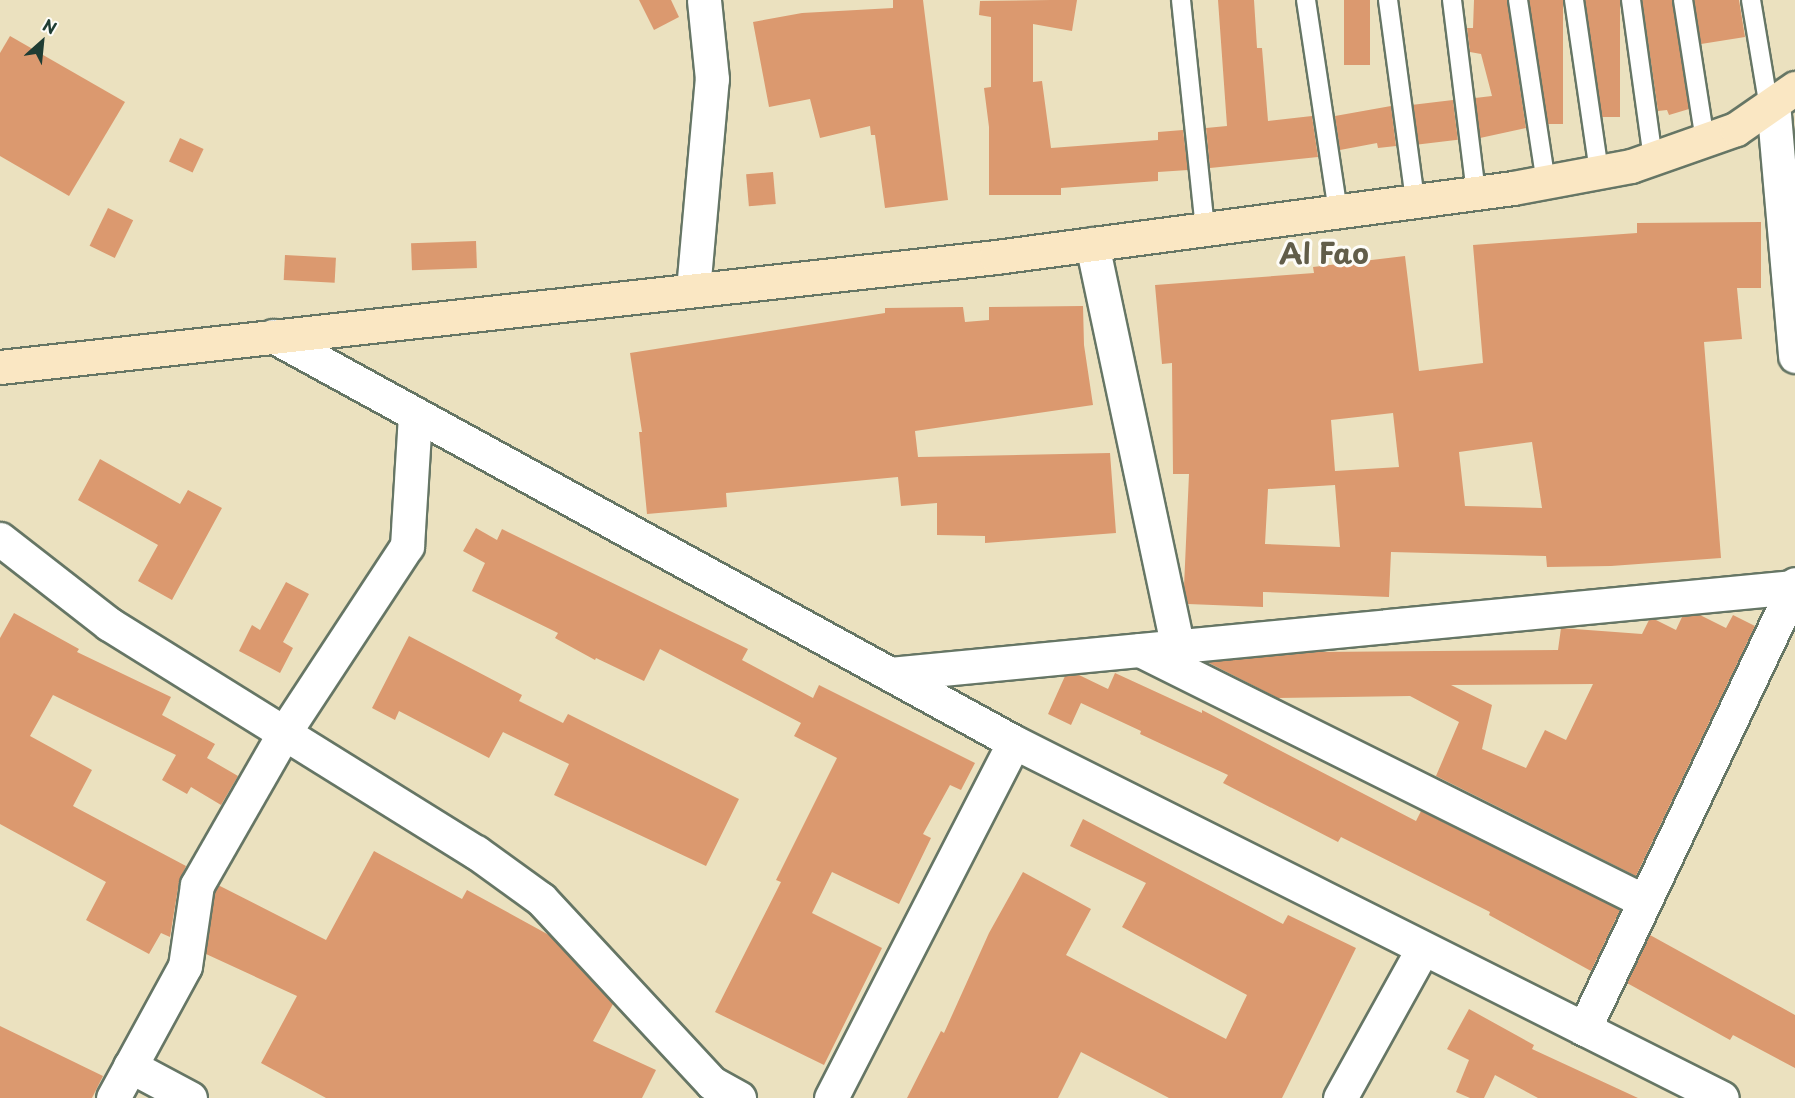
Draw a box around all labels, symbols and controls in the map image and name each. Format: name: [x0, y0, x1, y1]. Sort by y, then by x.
north arrow: [12, 12, 72, 72]
text: N: [39, 12, 61, 40]
district label: Al Fao: [1279, 236, 1369, 270]

